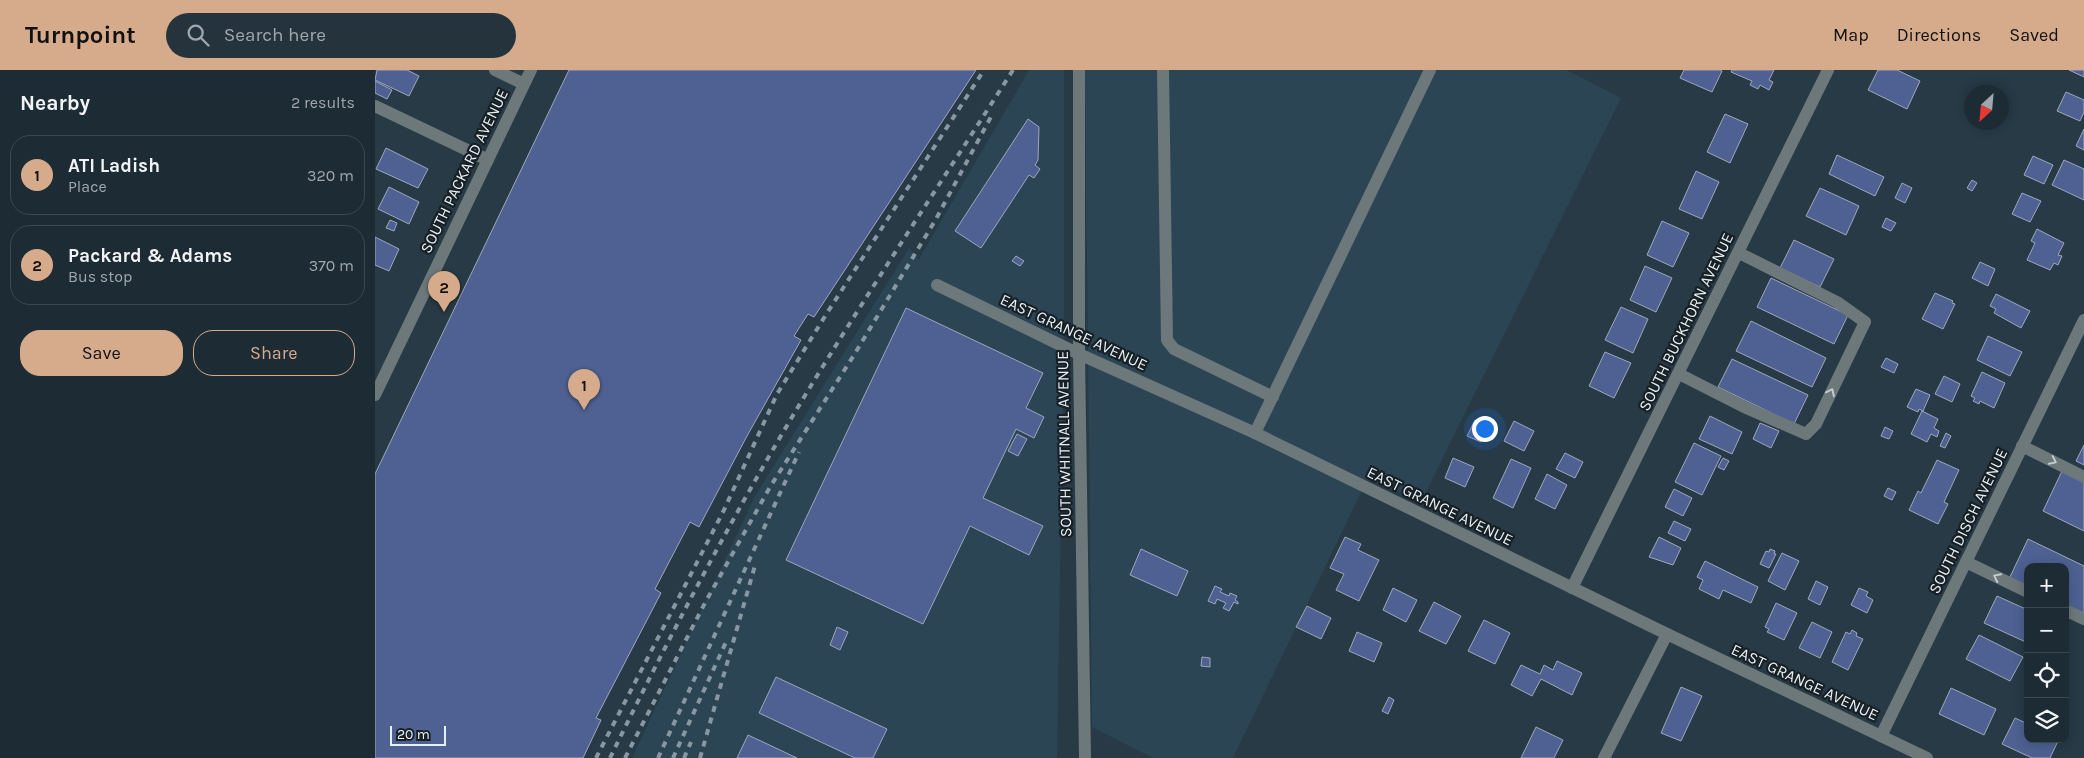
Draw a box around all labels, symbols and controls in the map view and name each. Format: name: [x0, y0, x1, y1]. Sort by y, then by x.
search box: [166, 13, 516, 58]
text: Turnpoint: [25, 21, 136, 49]
icon: search: [184, 21, 212, 49]
text: Search here: [224, 24, 326, 46]
text: Map: [1833, 24, 1869, 46]
text: Directions: [1897, 24, 1981, 46]
text: Saved: [2009, 24, 2059, 46]
north arrow: [1964, 85, 2009, 130]
street label: SOUTH PACKARD AVENUE: [416, 86, 512, 256]
text: Nearby: [20, 91, 90, 115]
text: 2 results: [291, 93, 355, 112]
text: ATI Ladish: [68, 155, 160, 177]
text: 1: [34, 166, 40, 185]
text: 320 m: [307, 166, 354, 185]
text: Place: [68, 177, 107, 196]
street label: SOUTH BUCKHORN AVENUE: [1635, 230, 1737, 414]
text: Packard & Adams: [68, 245, 232, 267]
text: 2: [32, 256, 42, 275]
text: 370 m: [309, 256, 354, 275]
text: Bus stop: [68, 267, 132, 286]
pin: 2: [428, 271, 460, 312]
street label: EAST GRANGE AVENUE: [997, 290, 1151, 374]
button: Save: [20, 330, 183, 376]
button: Share: [193, 330, 355, 376]
street label: SOUTH WHITNALL AVENUE: [1053, 351, 1075, 537]
pin: 1: [568, 369, 600, 410]
one-way arrow: [1825, 388, 1835, 397]
your location: [1472, 416, 1498, 442]
street label: SOUTH DISCH AVENUE: [1925, 445, 2011, 597]
one-way arrow: [2048, 455, 2057, 466]
street label: EAST GRANGE AVENUE: [1364, 462, 1516, 550]
map controls: [2024, 563, 2069, 743]
button: +: [2024, 563, 2069, 608]
one-way arrow: [1993, 573, 2002, 583]
button: −: [2024, 608, 2069, 653]
street label: EAST GRANGE AVENUE: [1728, 640, 1882, 724]
button: locate: [2024, 653, 2069, 698]
button: layers: [2024, 698, 2069, 743]
scale bar: [390, 723, 446, 746]
text: 20 m: [397, 726, 430, 743]

